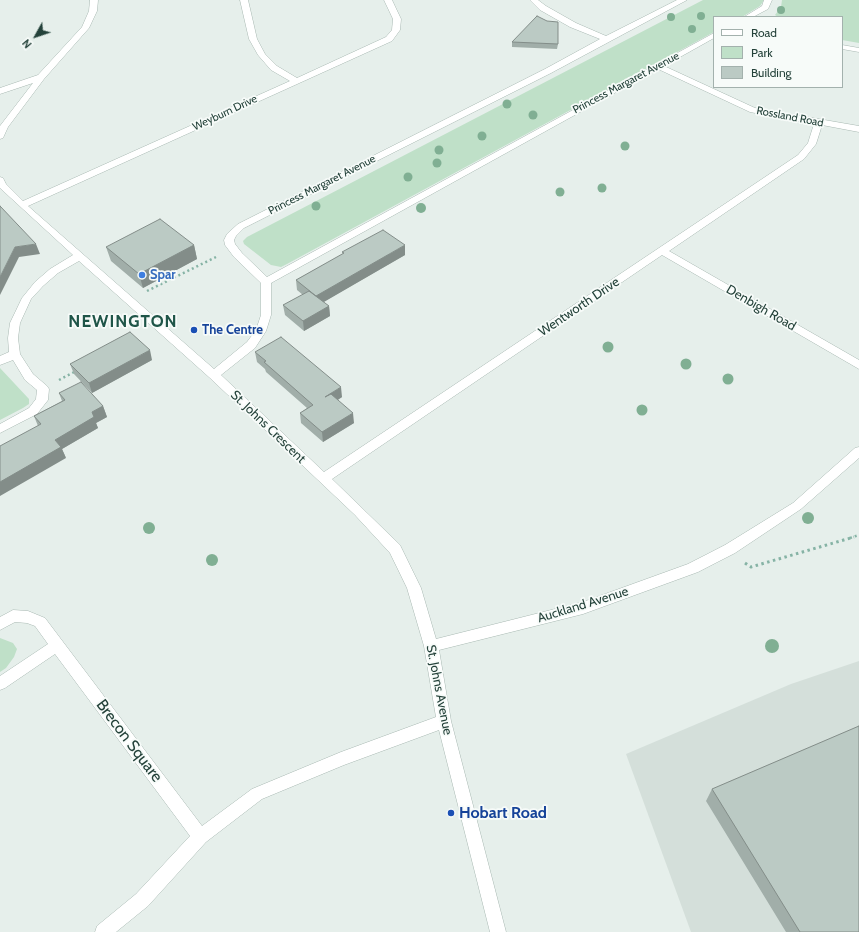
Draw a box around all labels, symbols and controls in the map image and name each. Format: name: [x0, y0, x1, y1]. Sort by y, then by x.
north arrow: [16, 16, 56, 56]
legend: [713, 16, 843, 88]
text: Road: [751, 25, 777, 40]
text: N: [19, 36, 35, 51]
text: Park: [751, 45, 773, 60]
street label: Princess Margaret Avenue: [571, 49, 681, 117]
text: Building: [751, 65, 792, 80]
street label: Weyburn Drive: [191, 92, 259, 134]
street label: Rossland Road: [755, 104, 825, 130]
street label: Princess Margaret Avenue: [266, 152, 378, 218]
place label: Spar: [150, 267, 176, 283]
marker: Spar: [137, 270, 147, 280]
street label: Wentworth Drive: [536, 274, 622, 340]
street label: Denbigh Road: [723, 282, 799, 334]
district label: NEWINGTON: [68, 312, 178, 332]
place label: The Centre: [202, 322, 263, 338]
marker: The Centre: [189, 325, 199, 335]
street label: St. Johns Crescent: [227, 387, 309, 467]
street label: Auckland Avenue: [536, 584, 630, 626]
street label: St. Johns Avenue: [423, 644, 455, 736]
street label: Brecon Square: [92, 696, 166, 786]
place label: Hobart Road: [459, 803, 547, 823]
marker: Hobart Road: [446, 808, 456, 818]

